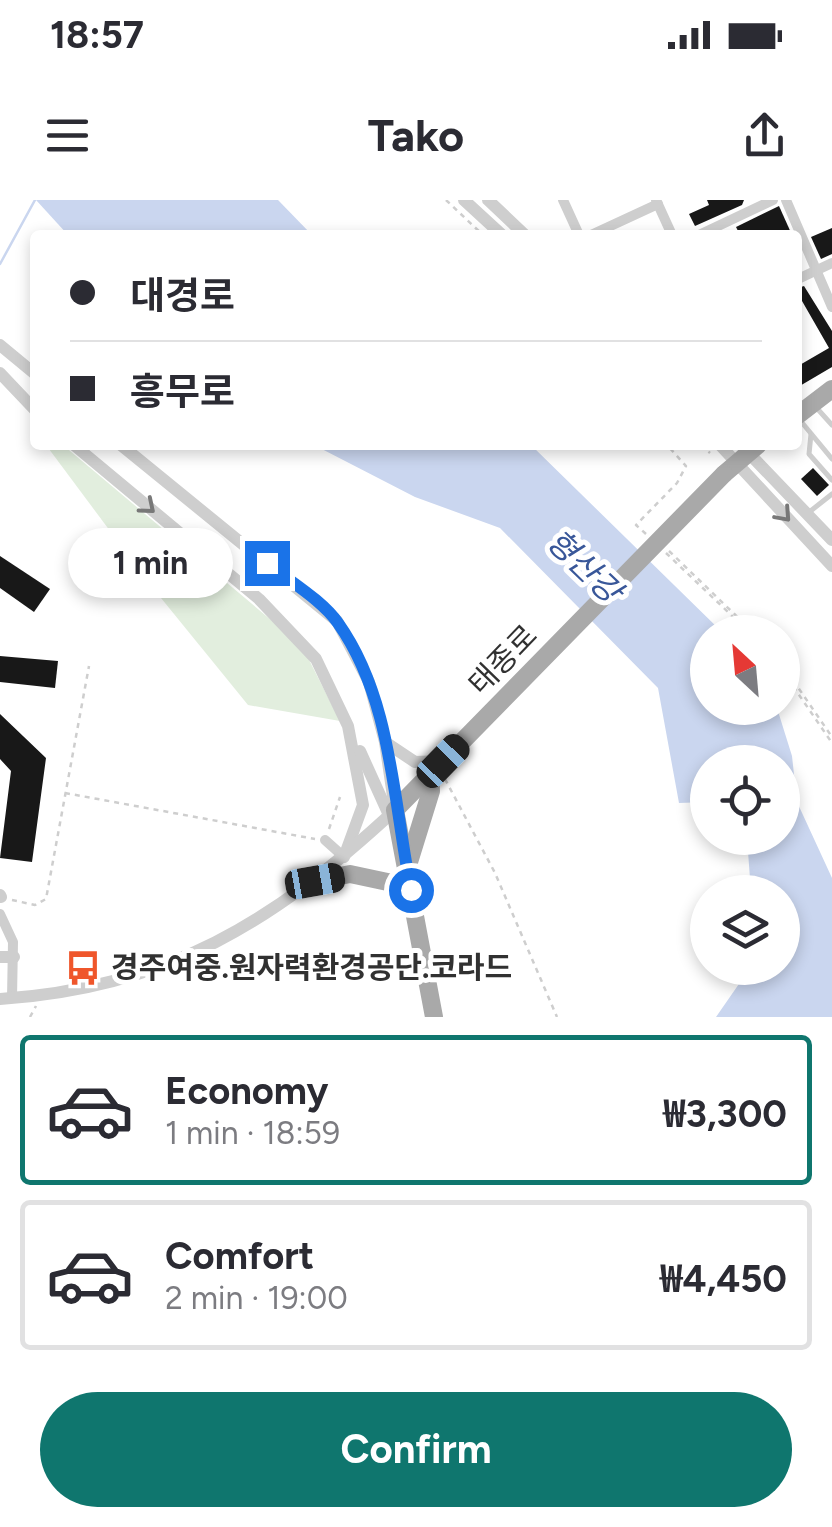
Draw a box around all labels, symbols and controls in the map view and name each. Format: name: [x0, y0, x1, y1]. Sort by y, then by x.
text: 18:57: [50, 12, 144, 58]
icon: menu: [40, 108, 95, 163]
text: Tako: [368, 108, 464, 162]
icon: share: [737, 108, 792, 163]
text: 대경로: [130, 273, 235, 319]
text: 흥무로: [130, 369, 235, 415]
one-way arrow: [137, 496, 155, 514]
one-way arrow: [772, 503, 790, 522]
water label: 형산강: [539, 522, 632, 614]
callout: 1 min: [67, 528, 232, 598]
route end: [245, 541, 290, 586]
text: 1 min: [113, 544, 188, 582]
north arrow: [690, 615, 800, 725]
map controls: [690, 615, 800, 985]
street label: 태종로: [461, 617, 545, 702]
car: [411, 729, 475, 793]
button: locate: [690, 745, 800, 855]
car: [283, 861, 347, 901]
route start: [389, 868, 434, 913]
button: layers: [690, 875, 800, 985]
bus stop icon: 경주여중.원자력환경공단.코라드: [64, 949, 102, 987]
place label: 경주여중.원자력환경공단.코라드: [111, 949, 512, 986]
icon: car: [45, 1065, 135, 1155]
text: Economy: [165, 1068, 328, 1114]
text: ₩3,300: [663, 1091, 787, 1137]
text: 1 min · 18:59: [165, 1114, 340, 1152]
icon: car: [45, 1230, 135, 1320]
text: Comfort: [165, 1233, 314, 1279]
text: ₩4,450: [660, 1256, 787, 1302]
text: 2 min · 19:00: [165, 1279, 348, 1317]
button: Confirm: [40, 1392, 792, 1507]

